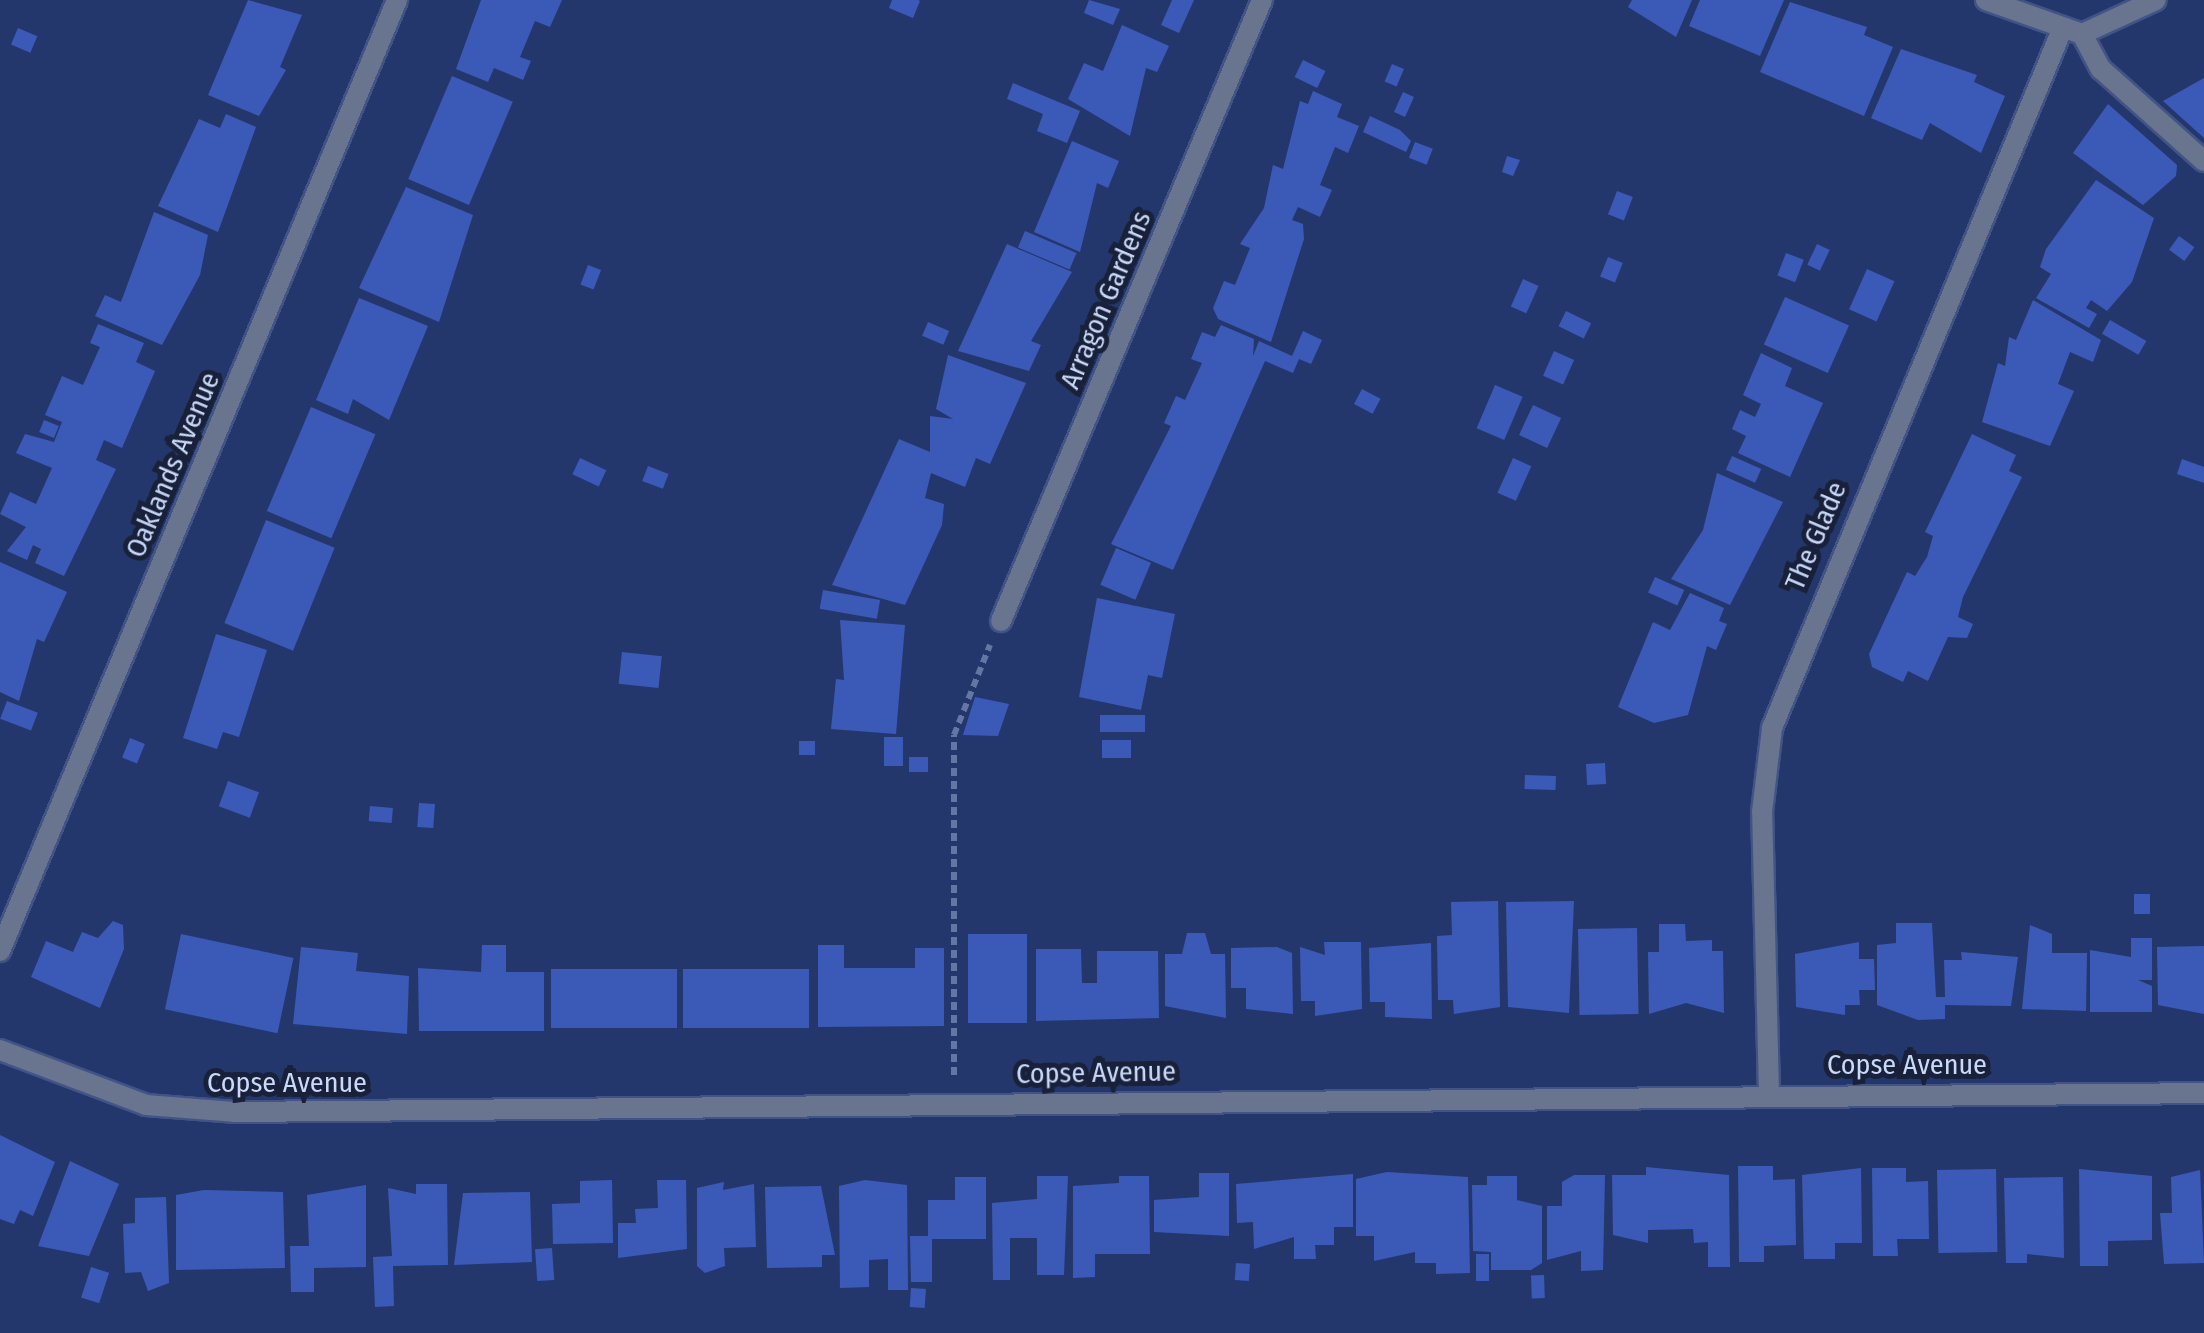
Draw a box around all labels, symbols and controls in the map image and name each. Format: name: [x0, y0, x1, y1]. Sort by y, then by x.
street label: Arragon Gardens: [1053, 206, 1159, 394]
street label: Oaklands Avenue: [119, 368, 227, 562]
street label: The Glade: [1778, 477, 1854, 595]
street label: Copse Avenue: [1827, 1048, 1987, 1082]
street label: Copse Avenue: [1016, 1055, 1176, 1091]
street label: Copse Avenue: [207, 1066, 367, 1100]

